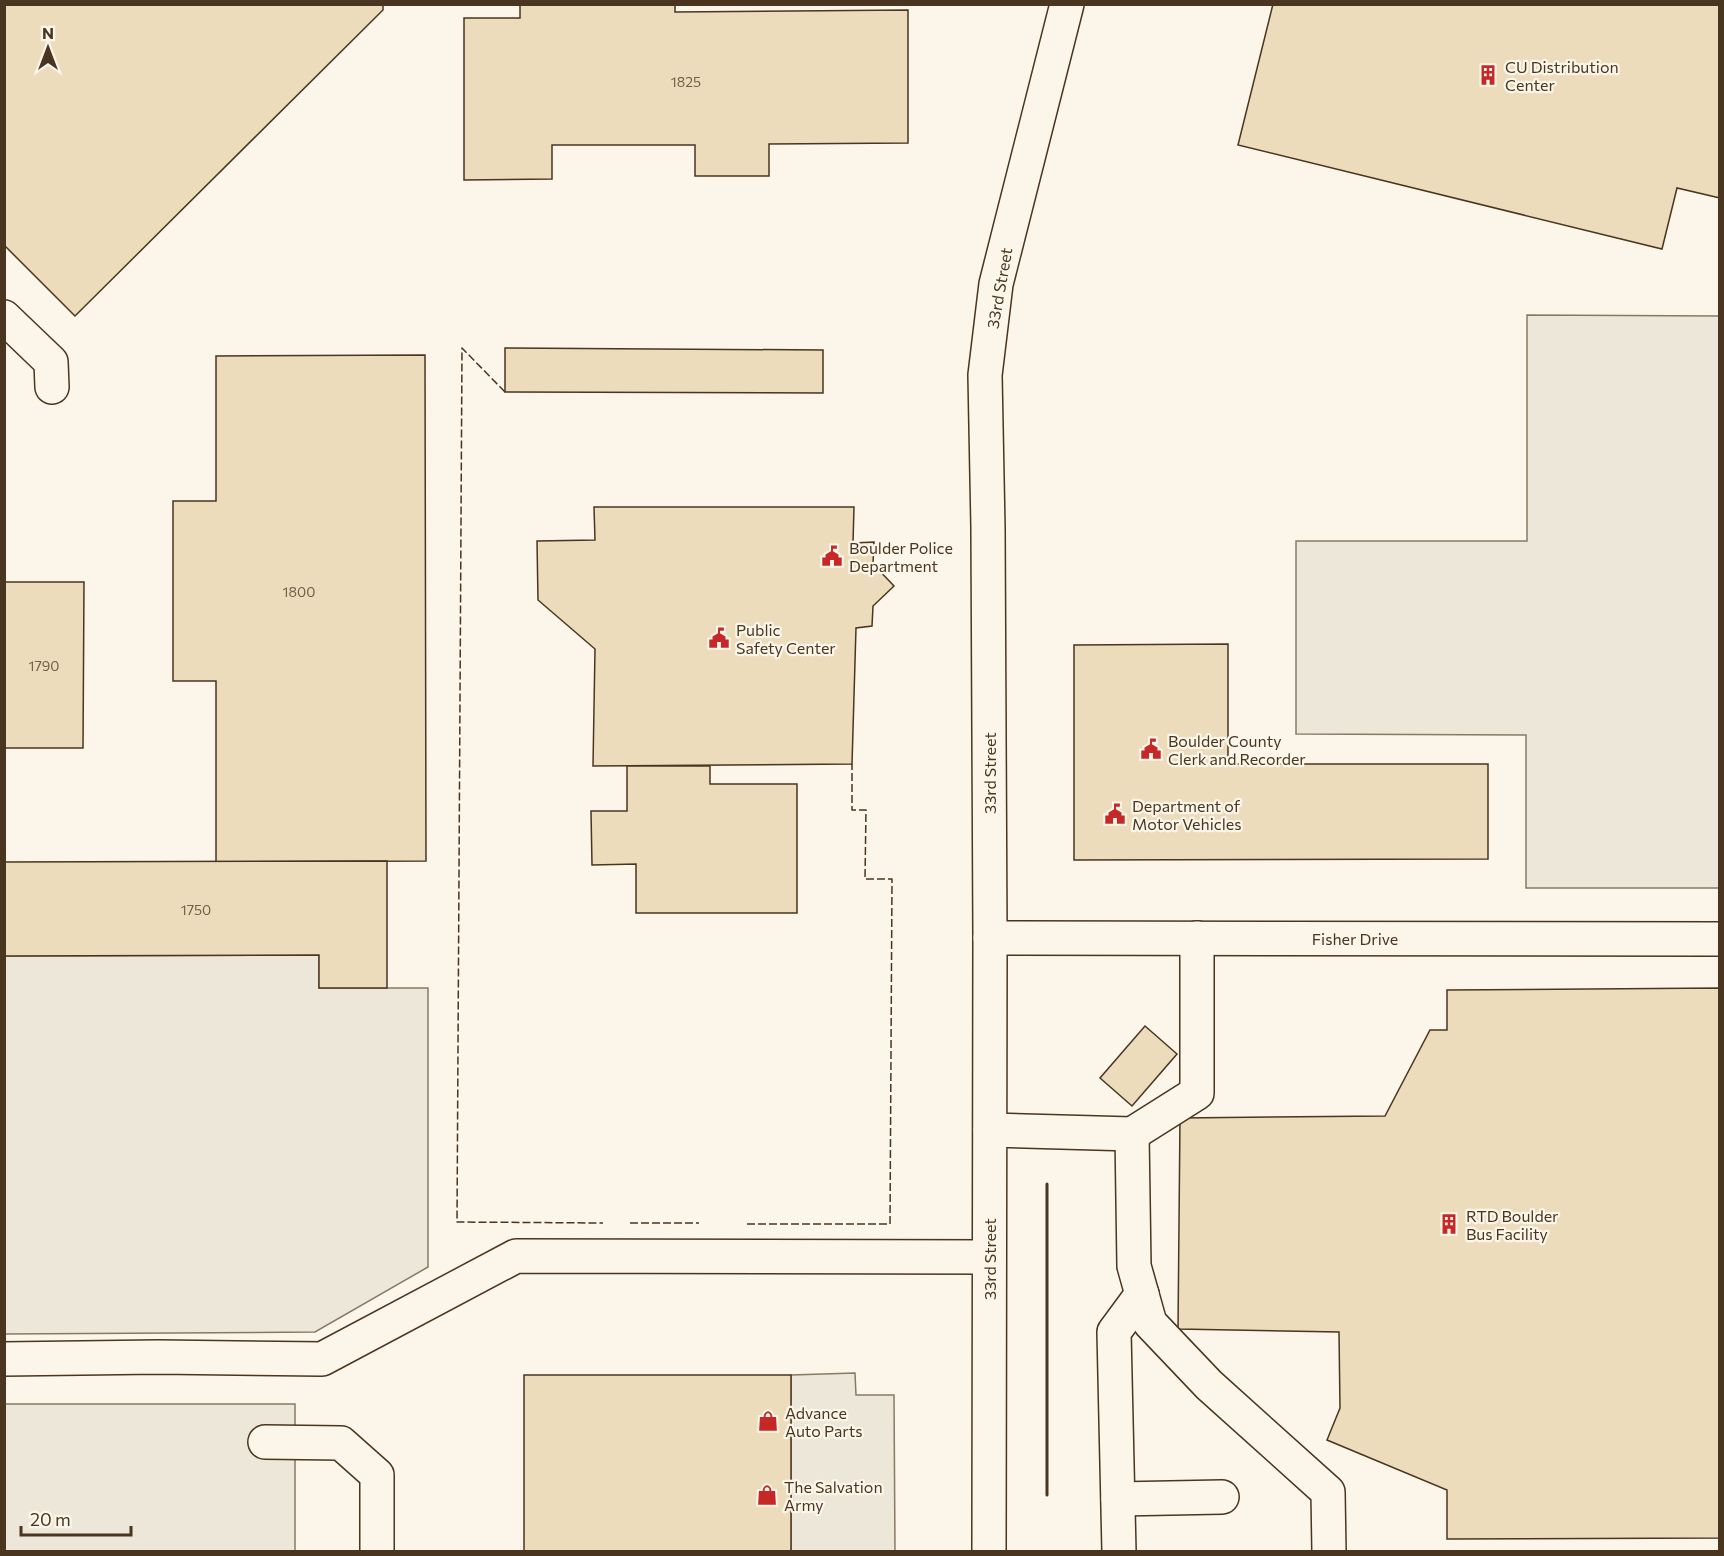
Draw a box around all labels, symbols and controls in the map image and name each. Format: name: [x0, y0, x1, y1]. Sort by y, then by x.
north arrow: [18, 18, 78, 78]
text: N: [42, 23, 54, 42]
place label: CU Distribution Center: [1505, 57, 1619, 94]
building icon: CU Distribution Center: [1476, 63, 1500, 87]
house number: 1825: [671, 73, 701, 90]
street label: 33rd Street: [983, 246, 1016, 330]
place label: Boulder Police Department: [849, 538, 953, 575]
public building icon: Boulder Police Department: [820, 544, 844, 568]
house number: 1800: [283, 583, 315, 600]
place label: Public Safety Center: [736, 620, 836, 657]
public building icon: Public Safety Center: [707, 626, 731, 650]
house number: 1790: [29, 657, 59, 674]
place label: Boulder County Clerk and Recorder: [1168, 731, 1306, 768]
street label: 33rd Street: [980, 732, 999, 814]
public building icon: Boulder County Clerk and Recorder: [1139, 737, 1163, 761]
place label: Department of Motor Vehicles: [1132, 796, 1241, 833]
public building icon: Department of Motor Vehicles: [1103, 802, 1127, 826]
house number: 1750: [181, 901, 211, 918]
street label: Fisher Drive: [1312, 929, 1398, 948]
place label: RTD Boulder Bus Facility: [1466, 1206, 1559, 1243]
building icon: RTD Boulder Bus Facility: [1437, 1212, 1461, 1236]
street label: 33rd Street: [980, 1218, 999, 1300]
place label: Advance Auto Parts: [785, 1403, 863, 1440]
shop icon: Advance Auto Parts: [756, 1409, 780, 1433]
place label: The Salvation Army: [784, 1477, 883, 1514]
shop icon: The Salvation Army: [755, 1483, 779, 1507]
scale bar: [21, 1499, 130, 1537]
text: 20 m: [30, 1508, 71, 1530]

